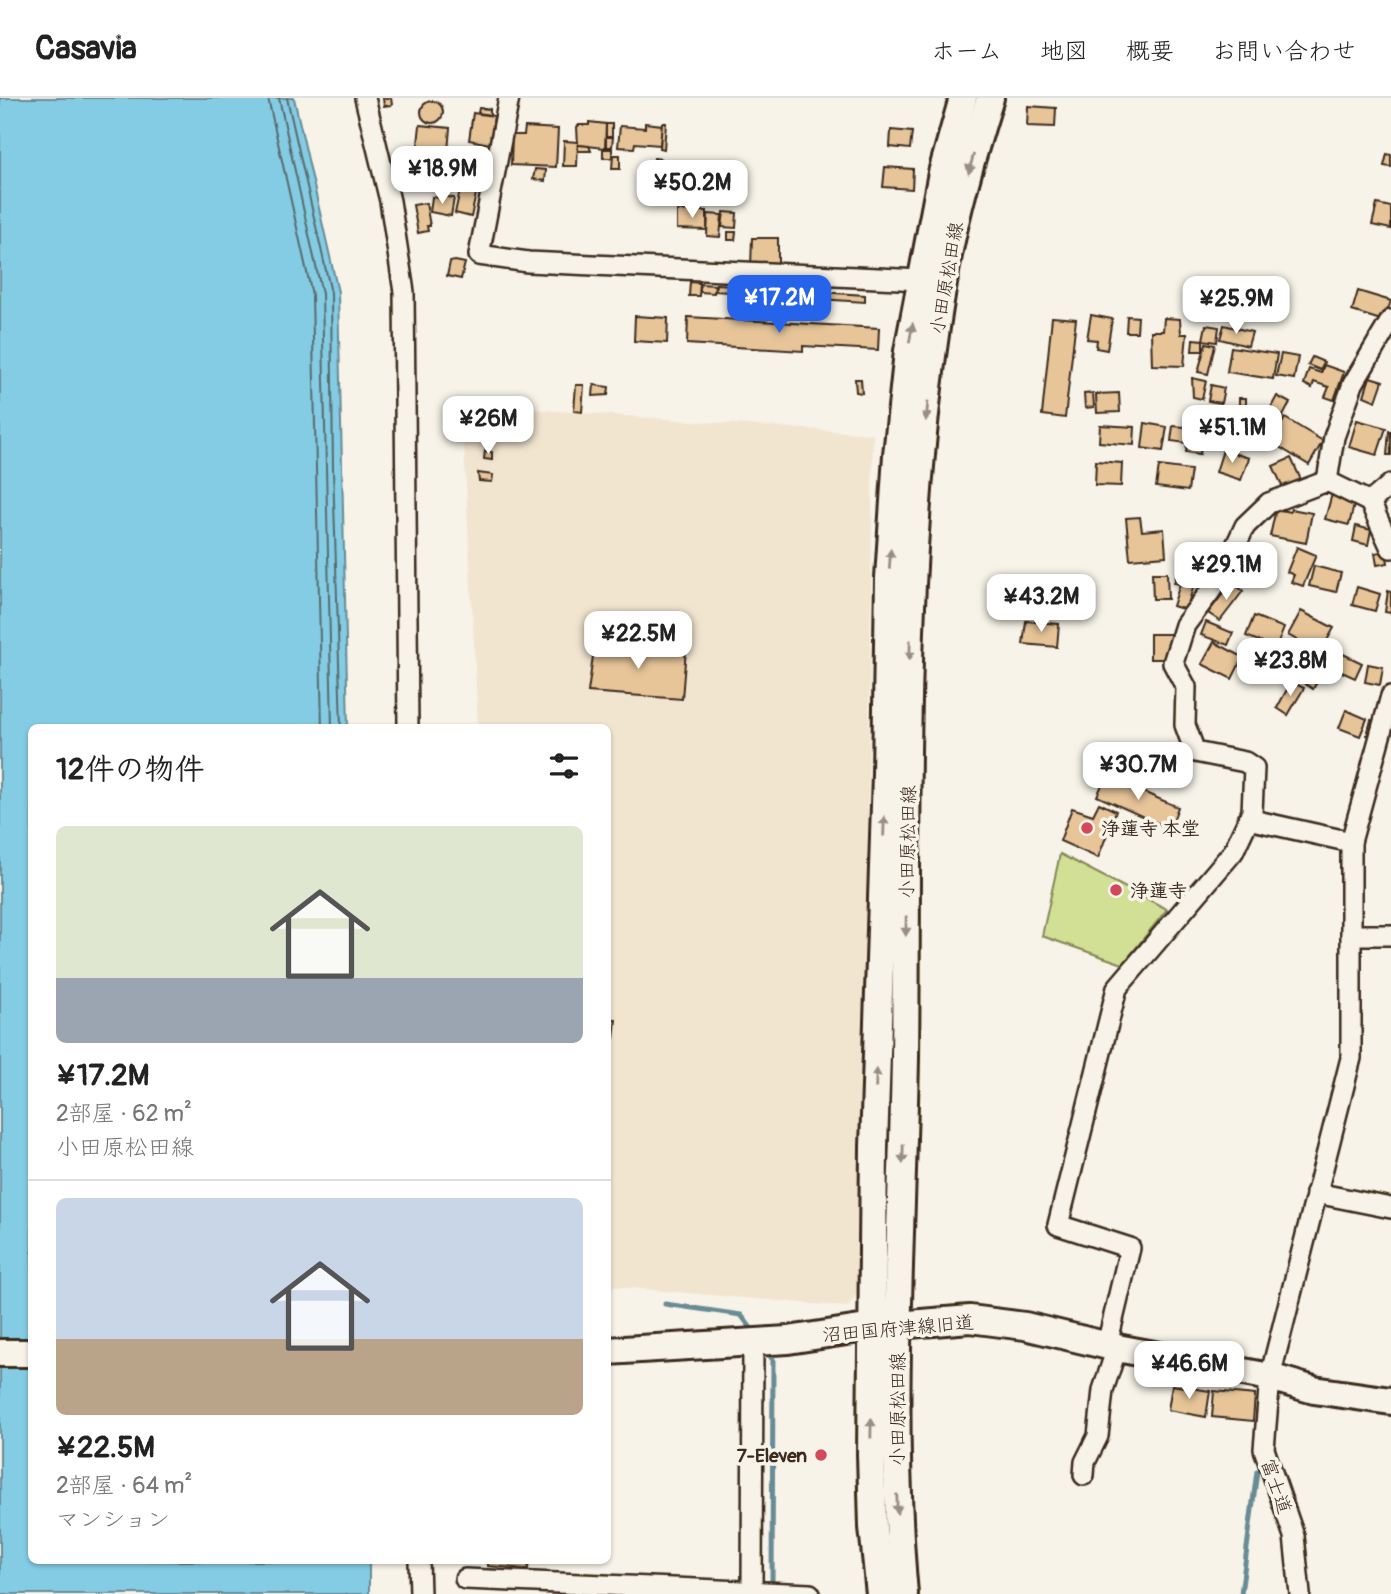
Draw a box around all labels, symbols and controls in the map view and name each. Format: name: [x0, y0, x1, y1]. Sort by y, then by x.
text: Casavia: [35, 28, 137, 69]
text: ホーム: [931, 37, 1002, 66]
text: 地図: [1040, 37, 1088, 66]
text: 概要: [1126, 37, 1174, 66]
text: お問い合わせ: [1212, 37, 1356, 66]
pin: ¥18.9M: [385, 146, 499, 206]
one-way arrow: [965, 153, 976, 175]
text: ¥18.9M: [407, 154, 477, 183]
pin: ¥50.2M: [635, 160, 749, 220]
text: ¥50.2M: [653, 168, 731, 197]
street label: 小田原松田線: [925, 220, 969, 336]
pin: ¥17.2M: [722, 275, 836, 335]
pin: ¥25.9M: [1179, 276, 1293, 336]
text: ¥17.2M: [743, 283, 815, 312]
text: ¥25.9M: [1199, 284, 1273, 313]
one-way arrow: [906, 322, 917, 344]
pin: ¥26M: [447, 396, 529, 456]
one-way arrow: [921, 400, 932, 422]
text: ¥26M: [459, 404, 517, 433]
pin: ¥51.1M: [1175, 406, 1289, 465]
text: ¥51.1M: [1198, 413, 1266, 442]
pin: ¥29.1M: [1169, 542, 1283, 602]
one-way arrow: [885, 548, 896, 570]
text: ¥29.1M: [1190, 550, 1262, 579]
pin: ¥43.2M: [984, 574, 1098, 634]
text: ¥43.2M: [1003, 582, 1079, 611]
pin: ¥22.5M: [581, 612, 695, 671]
text: ¥22.5M: [600, 619, 676, 648]
pin: ¥23.8M: [1233, 638, 1347, 698]
one-way arrow: [904, 639, 916, 661]
text: ¥23.8M: [1253, 646, 1327, 675]
pin: ¥30.7M: [1081, 742, 1195, 802]
icon: filters: [545, 747, 583, 785]
text: ¥30.7M: [1099, 750, 1177, 779]
text: 12件の物件: [56, 751, 205, 788]
street label: 小田原松田線: [895, 785, 921, 899]
one-way arrow: [878, 815, 890, 837]
place label: 浄蓮寺 本堂: [1101, 817, 1200, 841]
marker: 浄蓮寺 本堂: [1079, 820, 1095, 836]
icon: home: [257, 871, 383, 997]
place label: 浄蓮寺: [1130, 879, 1187, 903]
marker: 浄蓮寺: [1108, 882, 1124, 898]
one-way arrow: [900, 916, 912, 938]
text: ¥17.2M: [56, 1057, 149, 1094]
one-way arrow: [871, 1067, 882, 1089]
text: 2部屋 · 62 m²: [56, 1099, 192, 1128]
text: 小田原松田線: [56, 1133, 194, 1162]
one-way arrow: [898, 1143, 909, 1165]
icon: home: [257, 1243, 383, 1369]
street label: 沼田国府津線旧道: [821, 1310, 975, 1348]
pin: ¥46.6M: [1132, 1342, 1246, 1401]
text: ¥46.6M: [1150, 1349, 1228, 1378]
street label: 小田原松田線: [886, 1352, 910, 1466]
one-way arrow: [865, 1417, 877, 1439]
text: ¥22.5M: [56, 1429, 155, 1466]
place label: 7-Eleven: [737, 1444, 807, 1468]
marker: 7-Eleven: [813, 1447, 829, 1463]
street label: 富士道: [1255, 1455, 1297, 1517]
text: 2部屋 · 64 m²: [56, 1471, 192, 1500]
one-way arrow: [892, 1493, 903, 1515]
text: マンション: [56, 1505, 170, 1534]

